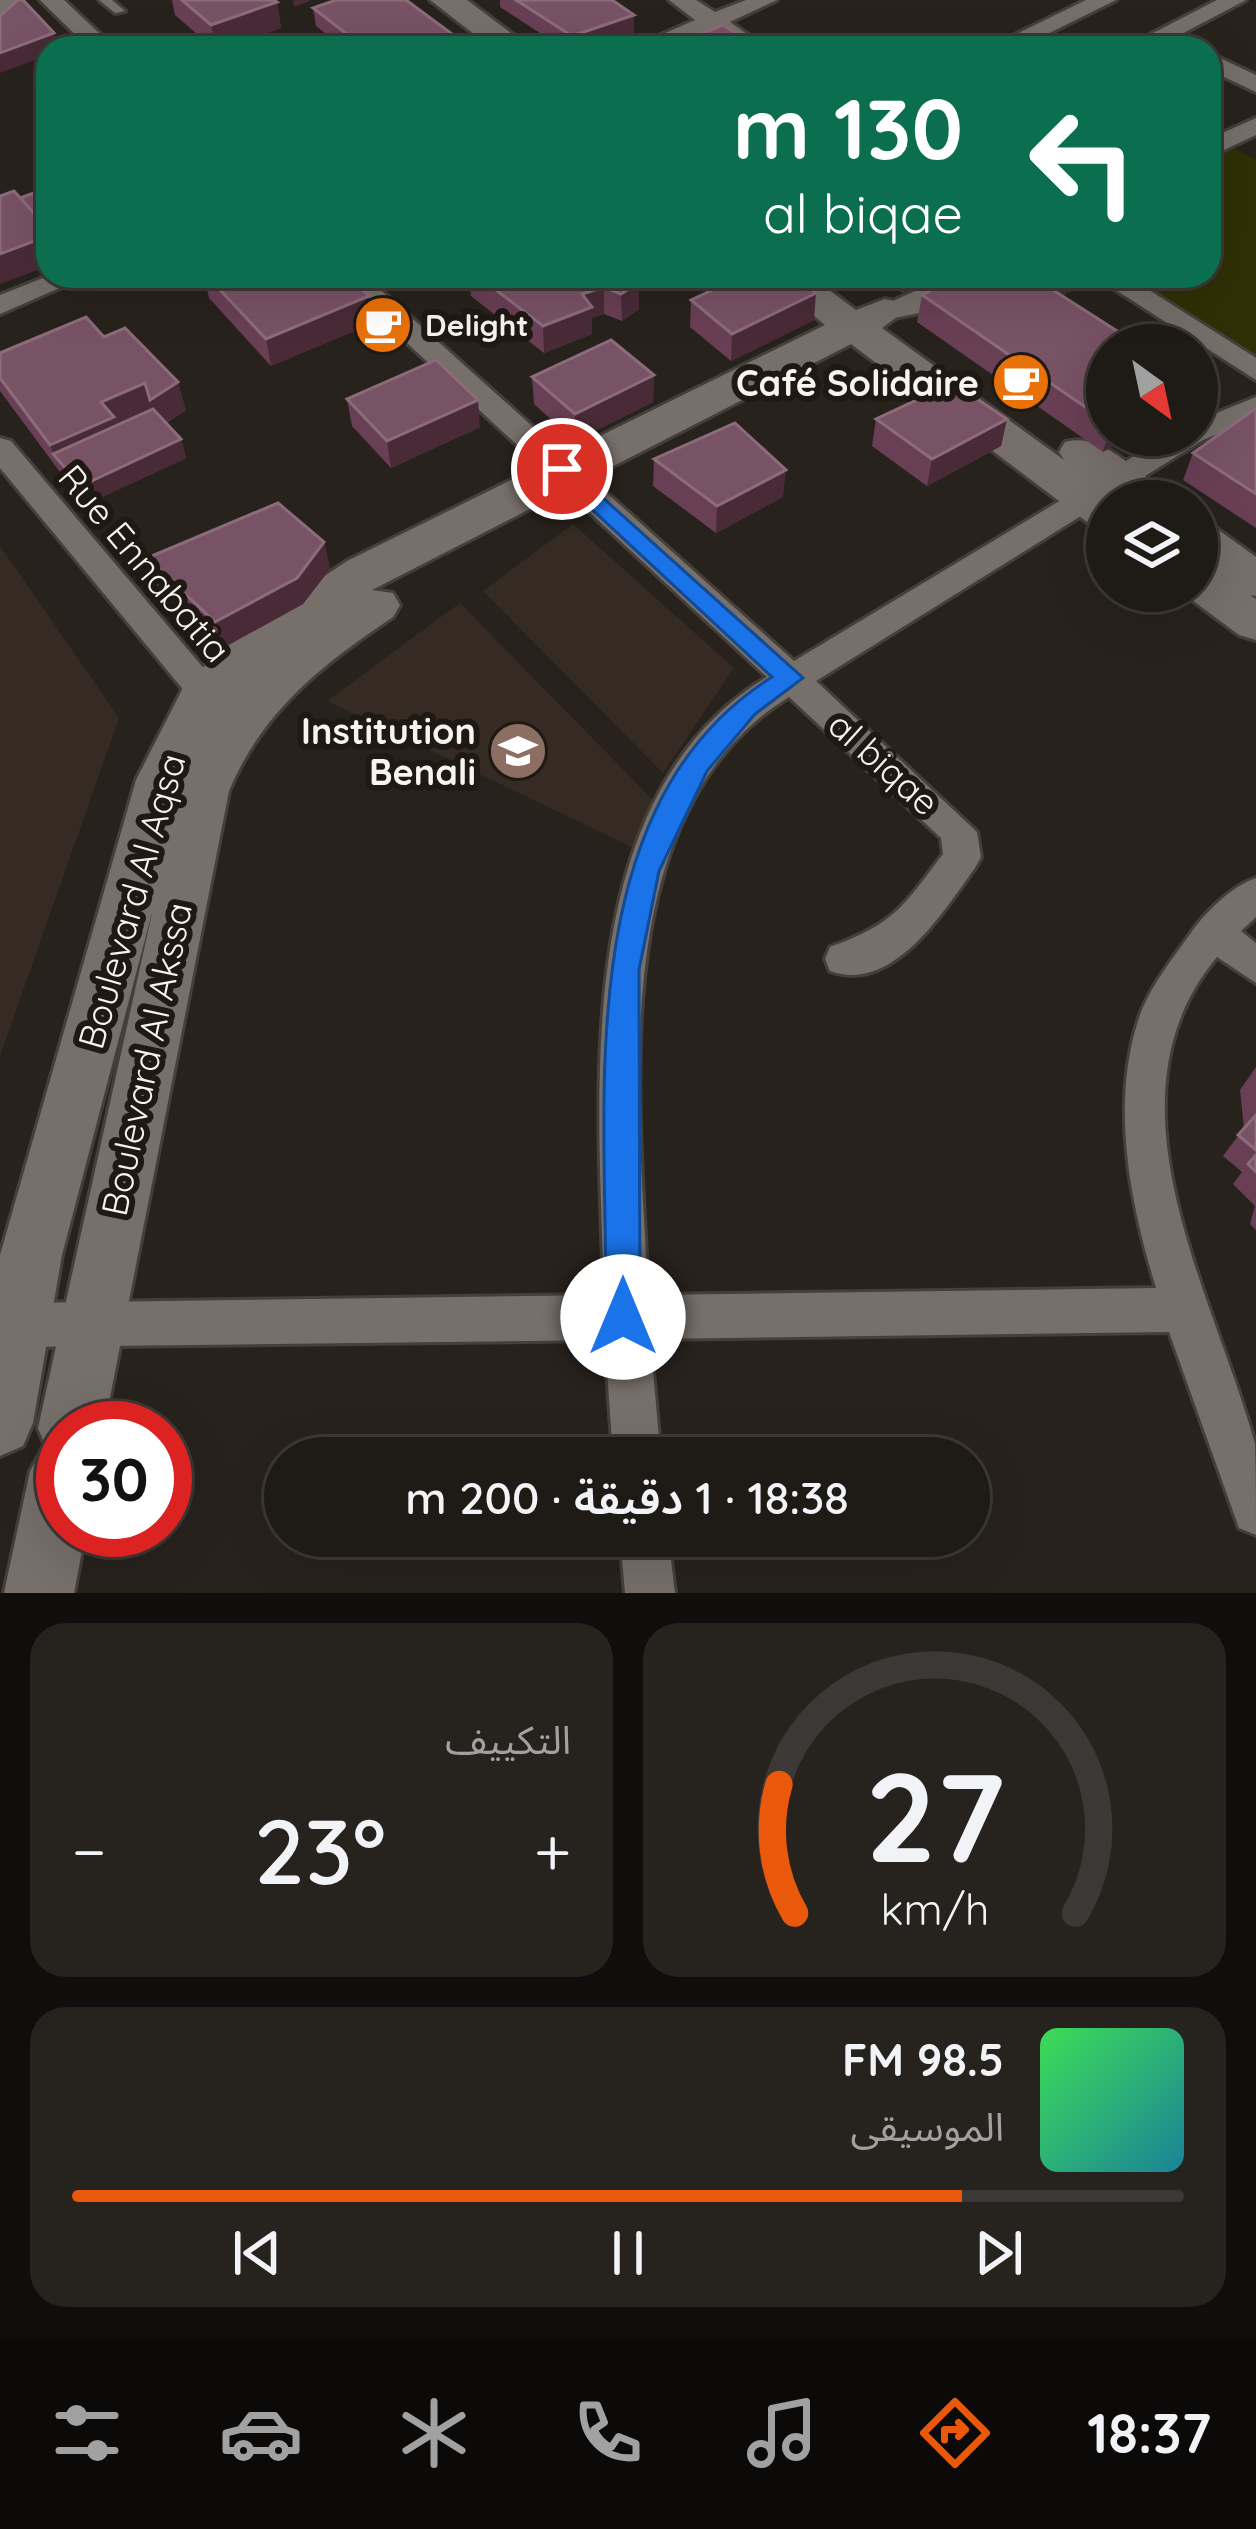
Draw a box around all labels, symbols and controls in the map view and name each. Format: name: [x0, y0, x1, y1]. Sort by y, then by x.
text: 130 m: [733, 75, 963, 180]
icon: left: [1005, 84, 1161, 240]
text: al biqae: [763, 179, 963, 247]
cafe icon: Delight: [352, 294, 414, 356]
place label: Delight: [425, 306, 529, 344]
north arrow: [1086, 324, 1218, 456]
map controls: [1086, 324, 1218, 612]
cafe icon: Café Solidaire: [990, 351, 1052, 413]
place label: Café Solidaire: [736, 360, 979, 405]
pin: [511, 418, 613, 520]
icon: arrive: [529, 436, 595, 502]
street label: Rue Ennabatia: [49, 455, 241, 671]
button: layers: [1086, 480, 1218, 612]
street label: al biqae: [819, 702, 949, 824]
place label: Institution Benali: [301, 708, 476, 794]
school or university icon: Institution Benali: [487, 720, 549, 782]
street label: Boulevard Al Aqsa: [67, 748, 195, 1054]
street label: Boulevard Al Akssa: [91, 898, 201, 1220]
position arrow: [560, 1254, 686, 1380]
speed limit sign: 30: [36, 1401, 192, 1557]
text: 18:38 · 1 دقيقة · 200 m: [405, 1469, 849, 1525]
text: التكييف: [445, 1715, 571, 1764]
text: 27: [865, 1737, 1004, 1893]
text: 23°: [254, 1794, 386, 1907]
text: −: [72, 1809, 106, 1892]
text: +: [534, 1809, 571, 1892]
text: km/h: [880, 1882, 989, 1936]
text: 98.5 FM: [842, 2031, 1004, 2087]
text: الموسيقى: [850, 2102, 1004, 2151]
icon: previous: [224, 2220, 290, 2286]
icon: pause: [595, 2220, 661, 2286]
icon: next: [966, 2220, 1032, 2286]
icon: filters: [45, 2391, 129, 2475]
icon: car: [219, 2391, 303, 2475]
icon: climate: [392, 2391, 476, 2475]
icon: phone: [566, 2391, 650, 2475]
icon: music: [740, 2391, 824, 2475]
icon: directions: [913, 2391, 997, 2475]
text: 18:37: [1087, 2399, 1211, 2467]

